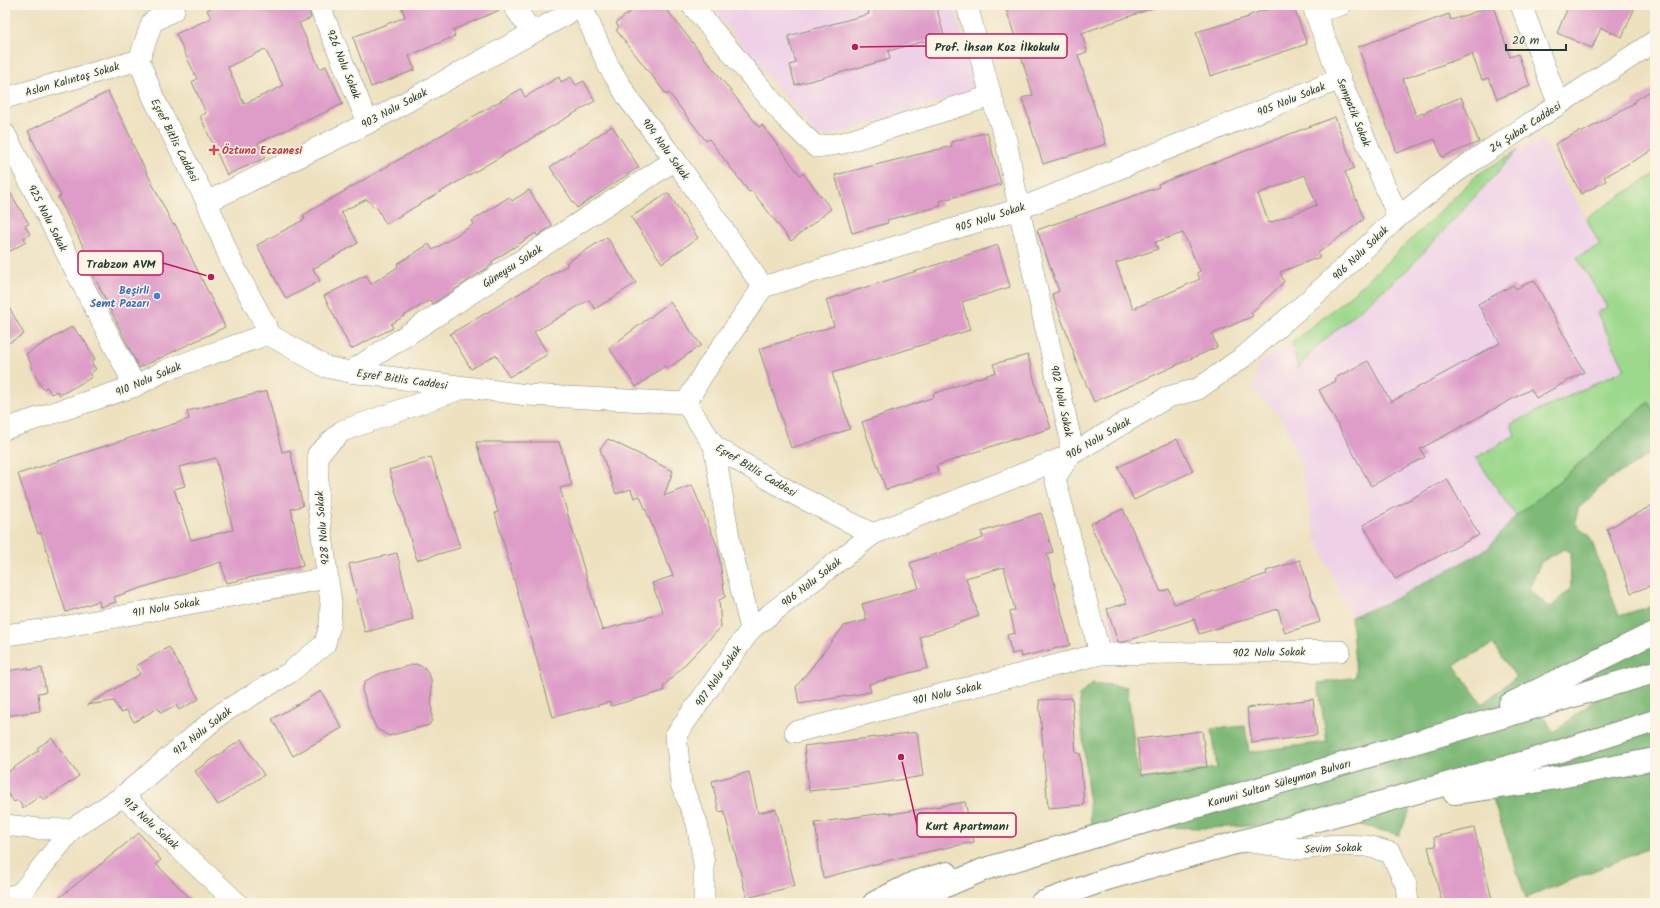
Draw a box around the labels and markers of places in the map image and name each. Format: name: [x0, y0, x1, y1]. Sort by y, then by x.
callout: Prof. İhsan Koz İlkokulu: [926, 34, 1067, 58]
place label: Öztuna Eczanesi: [222, 142, 303, 160]
marker: Öztuna Eczanesi: [209, 145, 219, 155]
callout: Trabzon AVM: [78, 251, 163, 275]
place label: Beşirli Semt Pazarı: [90, 282, 150, 313]
marker: Beşirli Semt Pazarı: [152, 291, 162, 301]
callout: Kurt Apartmanı: [917, 813, 1016, 837]

